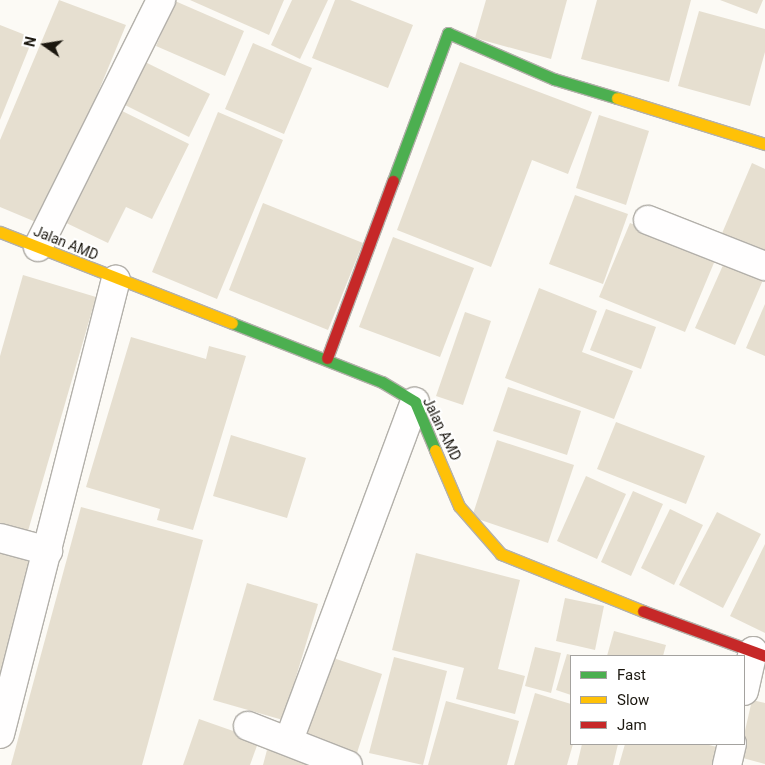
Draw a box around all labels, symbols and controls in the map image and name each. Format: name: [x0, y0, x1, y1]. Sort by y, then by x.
north arrow: [20, 20, 70, 70]
text: N: [21, 35, 39, 48]
street label: Jalan AMD: [31, 222, 101, 264]
street label: Jalan AMD: [420, 395, 464, 463]
legend: [570, 655, 745, 745]
text: Fast: [617, 666, 646, 684]
text: Slow: [617, 691, 649, 709]
text: Jam: [617, 716, 647, 734]

